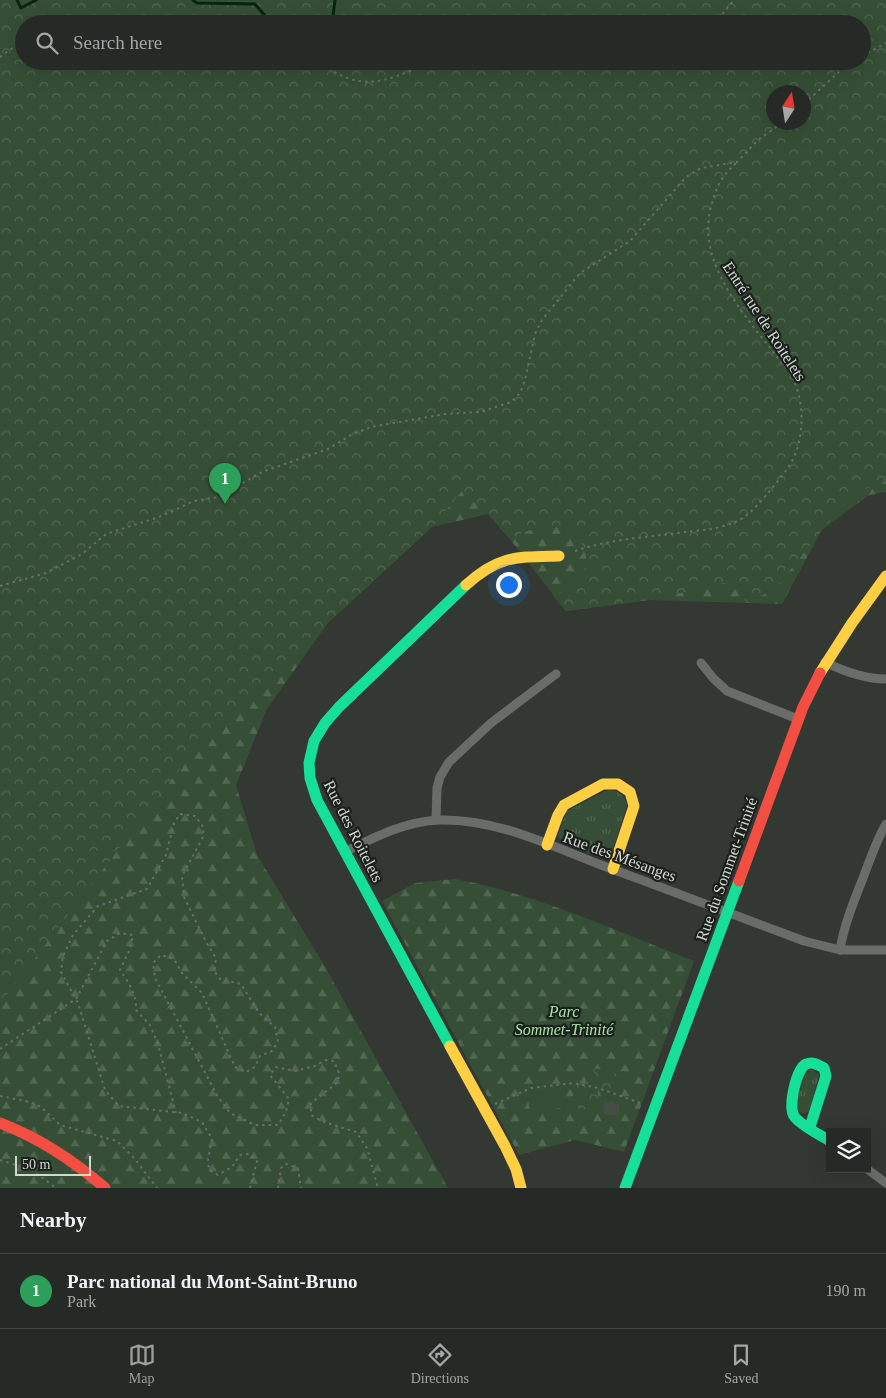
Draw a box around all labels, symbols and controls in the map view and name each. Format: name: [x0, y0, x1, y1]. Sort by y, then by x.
search box: [15, 15, 871, 70]
icon: search: [33, 29, 61, 57]
text: Search here: [73, 32, 162, 53]
north arrow: [766, 85, 811, 130]
street label: Entré rue de Roitelets: [720, 258, 810, 384]
pin: 1: [209, 463, 241, 504]
your location: [496, 572, 522, 598]
street label: Rue des Roitelets: [321, 777, 387, 885]
street label: Rue du Sommet-Trinité: [693, 795, 760, 943]
street label: Rue des Mésanges: [561, 828, 679, 886]
park label: Parc Sommet-Trinité: [515, 1003, 614, 1038]
map controls: [826, 1128, 871, 1173]
button: layers: [826, 1128, 871, 1173]
scale bar: [15, 1153, 91, 1176]
text: 50 m: [22, 1157, 50, 1172]
text: Nearby: [20, 1208, 87, 1232]
text: Parc national du Mont-Saint-Bruno: [67, 1271, 358, 1292]
text: 1: [32, 1282, 40, 1299]
text: 190 m: [826, 1282, 866, 1299]
text: Park: [67, 1293, 96, 1310]
tab: Map: [128, 1341, 156, 1387]
tab: Directions: [411, 1341, 469, 1387]
tab: Saved: [724, 1341, 758, 1387]

